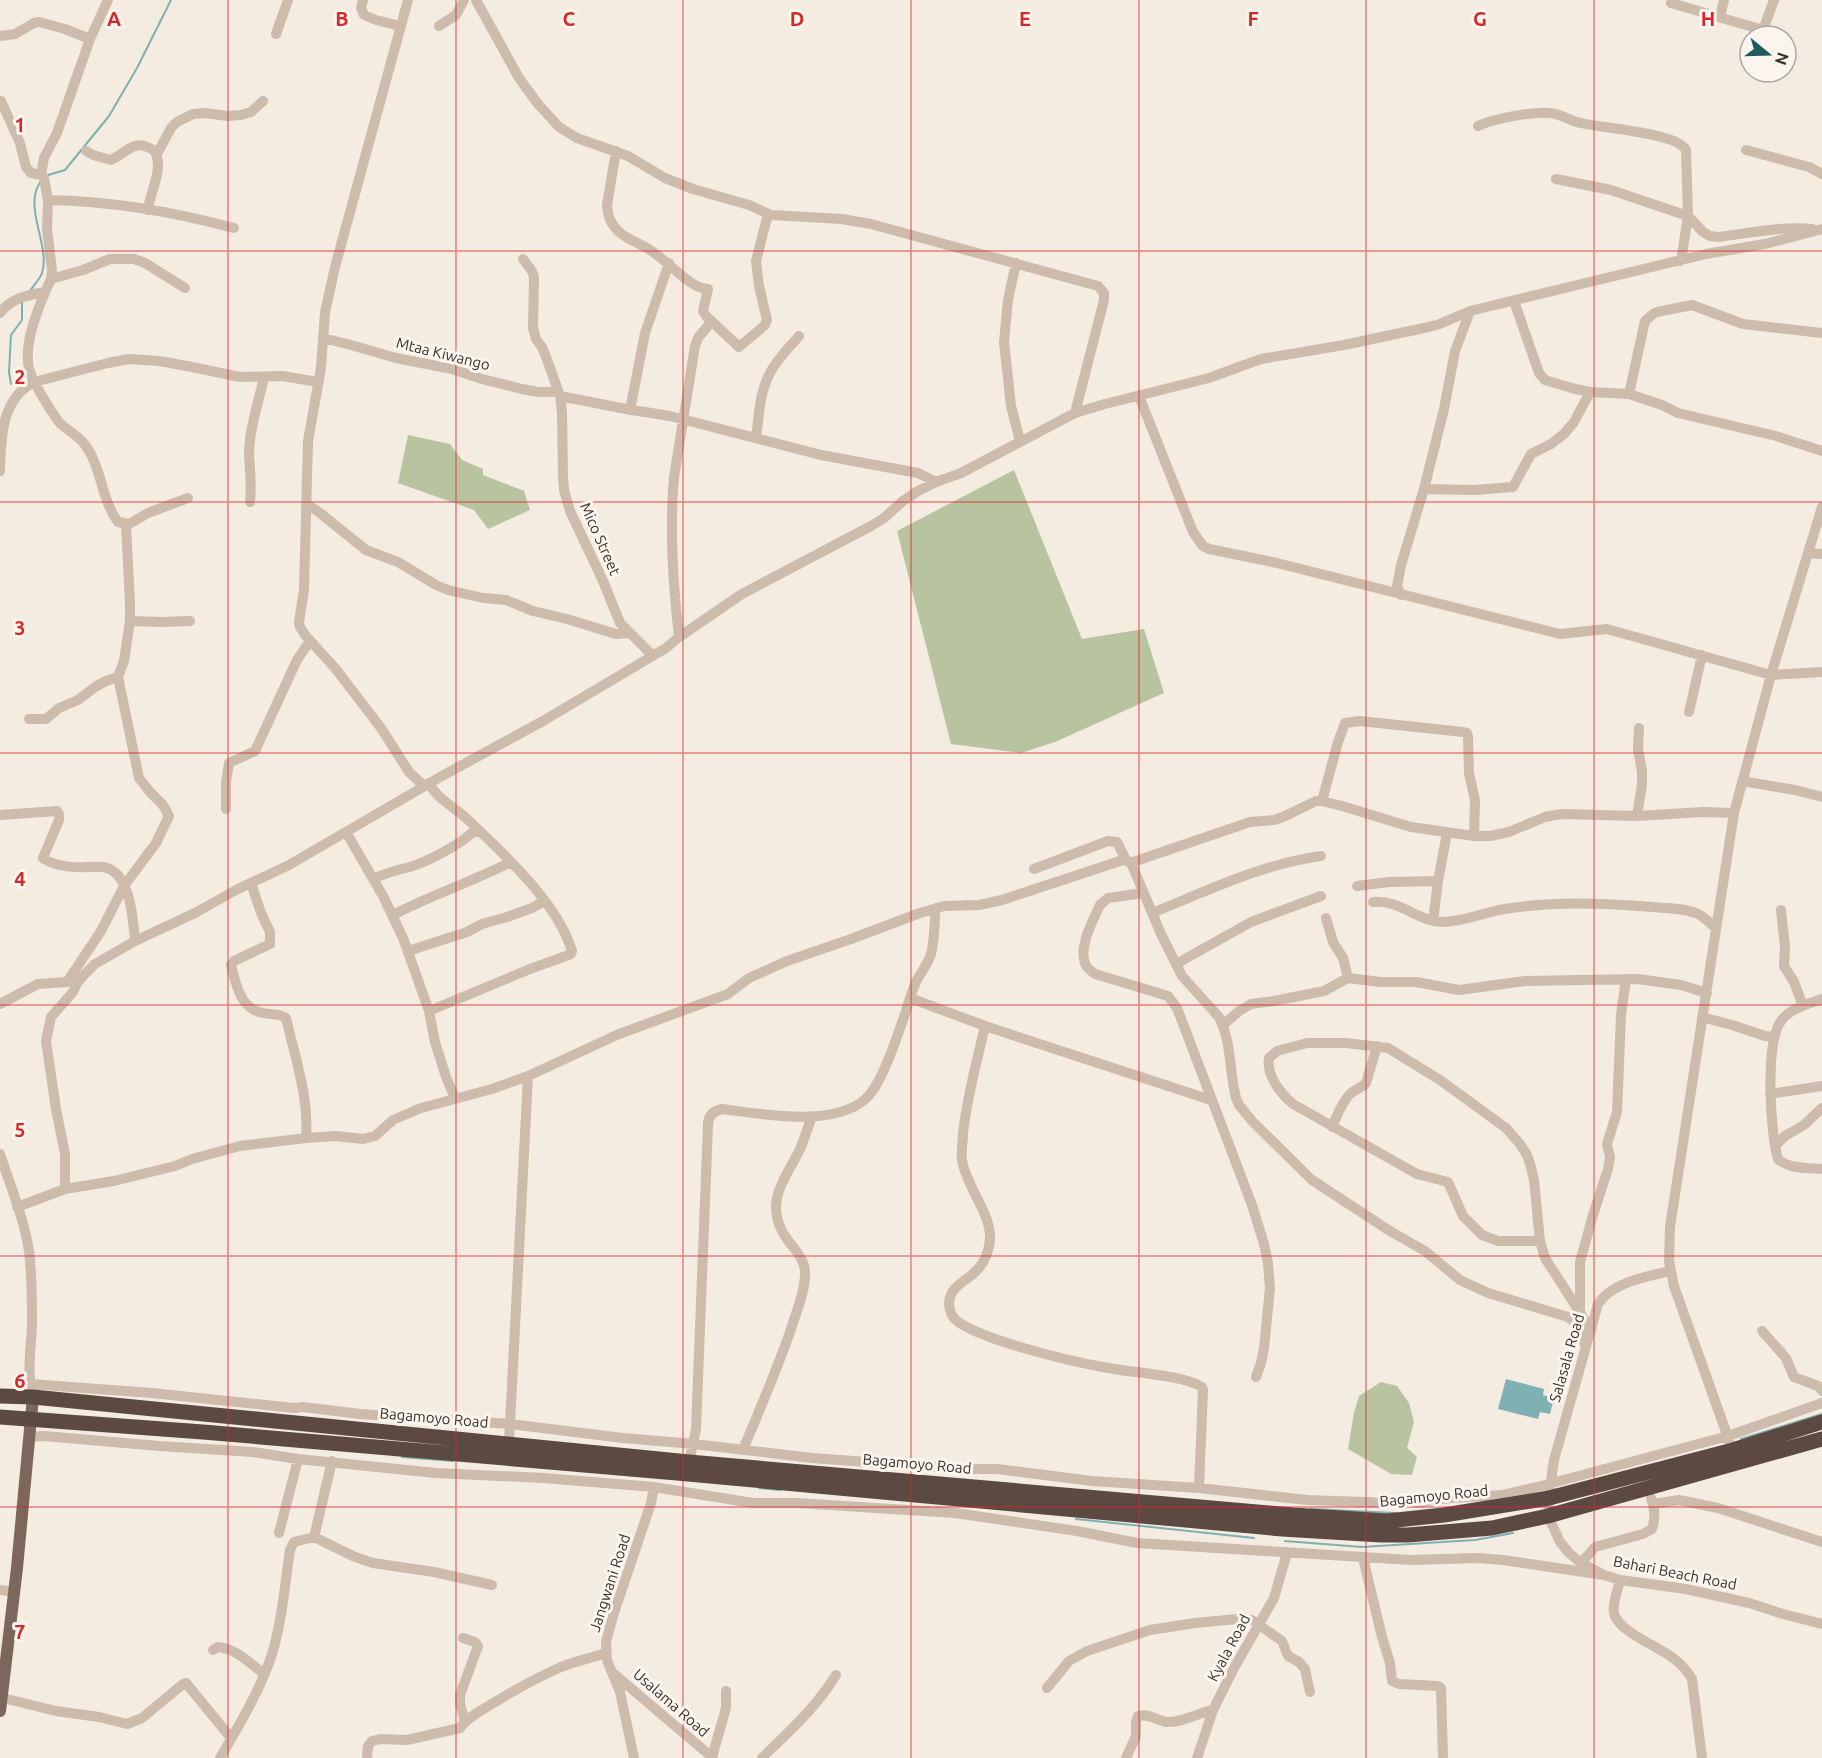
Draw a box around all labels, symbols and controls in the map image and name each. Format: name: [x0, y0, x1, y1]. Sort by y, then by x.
text: A: [107, 7, 121, 30]
text: B: [335, 7, 349, 30]
text: C: [563, 7, 576, 30]
text: D: [790, 7, 804, 30]
text: E: [1019, 7, 1031, 30]
text: F: [1247, 7, 1259, 30]
text: G: [1473, 7, 1487, 30]
text: H: [1701, 7, 1715, 30]
north arrow: [1738, 24, 1798, 84]
text: N: [1772, 50, 1793, 67]
text: 1: [14, 113, 26, 136]
street label: Mtaa Kiwango: [394, 334, 492, 373]
text: 2: [14, 365, 26, 388]
street label: Mico Street: [577, 500, 624, 578]
text: 3: [14, 616, 26, 639]
text: 4: [14, 867, 26, 890]
text: 5: [14, 1118, 26, 1141]
street label: Salasala Road: [1546, 1312, 1587, 1404]
text: 6: [14, 1369, 26, 1392]
street label: Bagamoyo Road: [379, 1404, 489, 1431]
street label: Bagamoyo Road: [862, 1450, 972, 1477]
street label: Bagamoyo Road: [1379, 1481, 1489, 1510]
street label: Jangwani Road: [586, 1532, 633, 1634]
street label: Bahari Beach Road: [1612, 1552, 1738, 1593]
street label: Kyala Road: [1204, 1611, 1253, 1684]
text: 7: [14, 1620, 26, 1643]
street label: Usalama Road: [630, 1665, 713, 1740]

